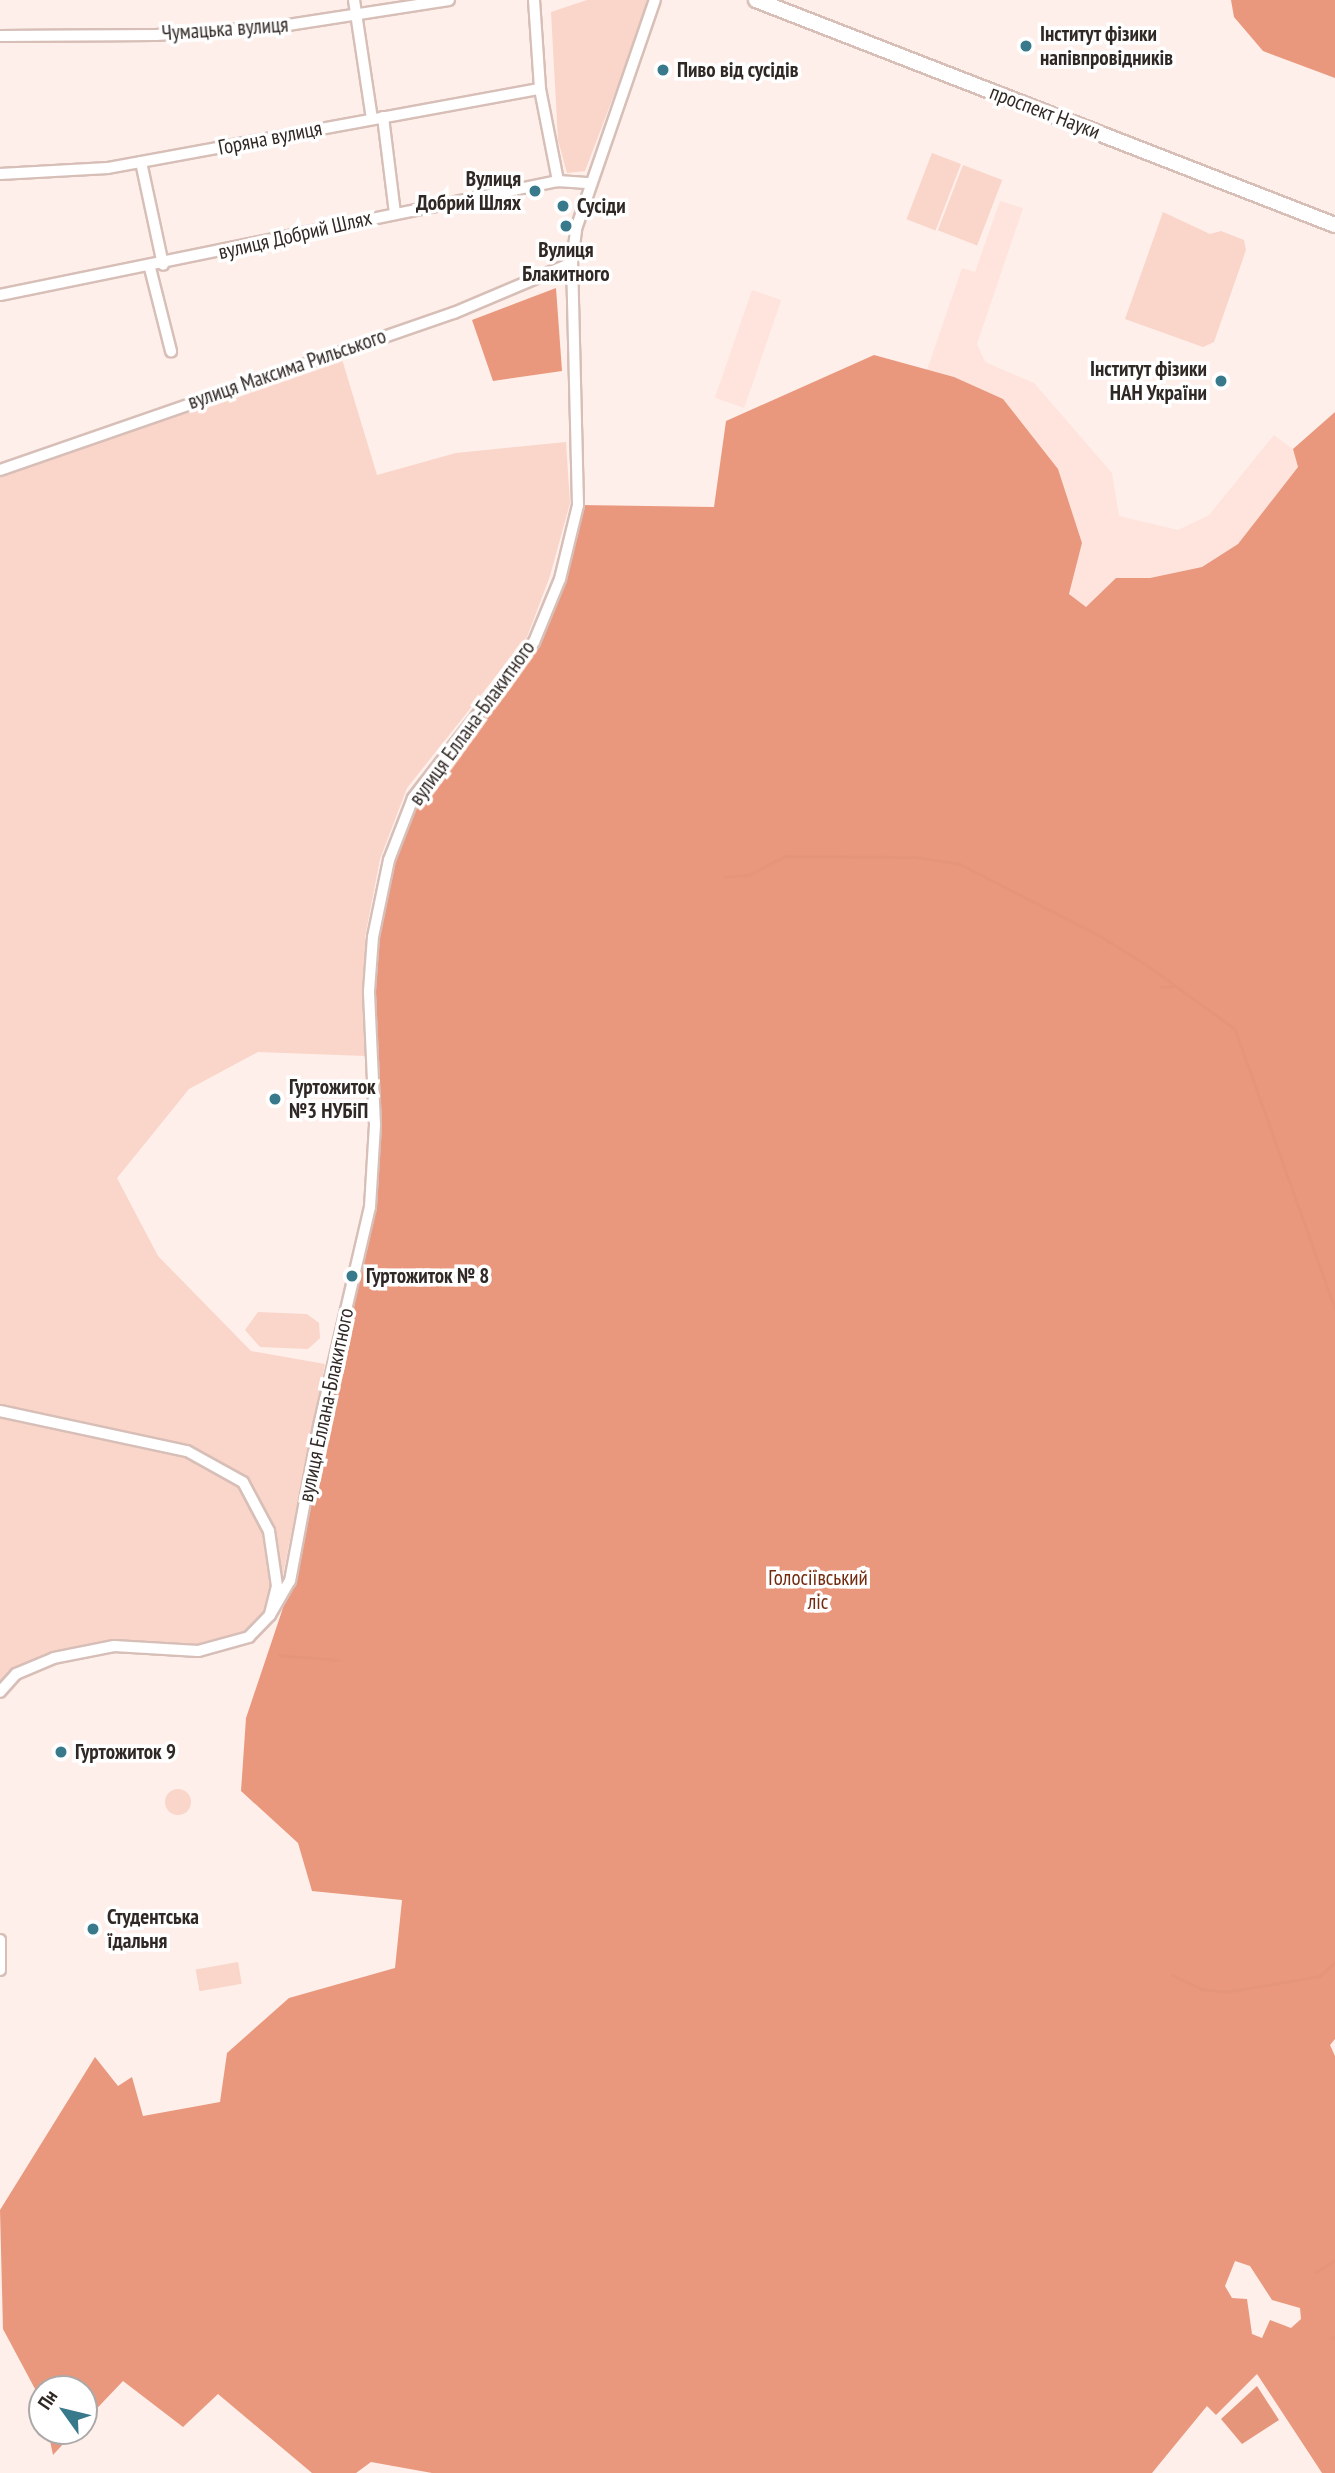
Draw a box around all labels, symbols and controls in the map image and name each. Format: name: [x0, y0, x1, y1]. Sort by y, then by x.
street label: Чумацька вулиця: [161, 12, 289, 46]
place label: Інститут фізики напівпровідників: [1040, 21, 1173, 71]
marker: Інститут фізики напівпровідників: [1018, 38, 1034, 54]
place label: Пиво від сусідів: [677, 57, 799, 83]
marker: Пиво від сусідів: [655, 62, 671, 78]
street label: проспект Науки: [986, 79, 1104, 145]
street label: Горяна вулиця: [216, 116, 324, 160]
place label: Вулиця Добрий Шлях: [416, 166, 521, 216]
marker: Вулиця Добрий Шлях: [527, 183, 543, 199]
place label: Сусіди: [577, 193, 626, 219]
marker: Сусіди: [555, 198, 571, 214]
street label: вулиця Добрий Шлях: [216, 205, 374, 265]
marker: Вулиця Блакитного: [558, 218, 574, 234]
place label: Вулиця Блакитного: [522, 237, 610, 287]
street label: вулиця Максима Рильського: [185, 323, 389, 415]
place label: Інститут фізики НАН України: [1089, 356, 1207, 406]
marker: Інститут фізики НАН України: [1213, 373, 1229, 389]
street label: вулиця Еллана-Блакитного: [404, 636, 540, 810]
place label: Гуртожиток №3 НУБіП: [289, 1074, 376, 1124]
marker: Гуртожиток №3 НУБіП: [267, 1091, 283, 1107]
place label: Гуртожиток № 8: [366, 1263, 489, 1289]
marker: Гуртожиток № 8: [344, 1268, 360, 1284]
street label: вулиця Еллана-Блакитного: [293, 1306, 359, 1504]
park label: Голосіївський ліс: [768, 1565, 868, 1615]
place label: Гуртожиток 9: [75, 1739, 176, 1765]
marker: Гуртожиток 9: [53, 1744, 69, 1760]
place label: Студентська їдальня: [107, 1904, 199, 1954]
marker: Студентська їдальня: [85, 1921, 101, 1937]
north arrow: [28, 2375, 98, 2445]
text: Пн: [32, 2385, 62, 2414]

